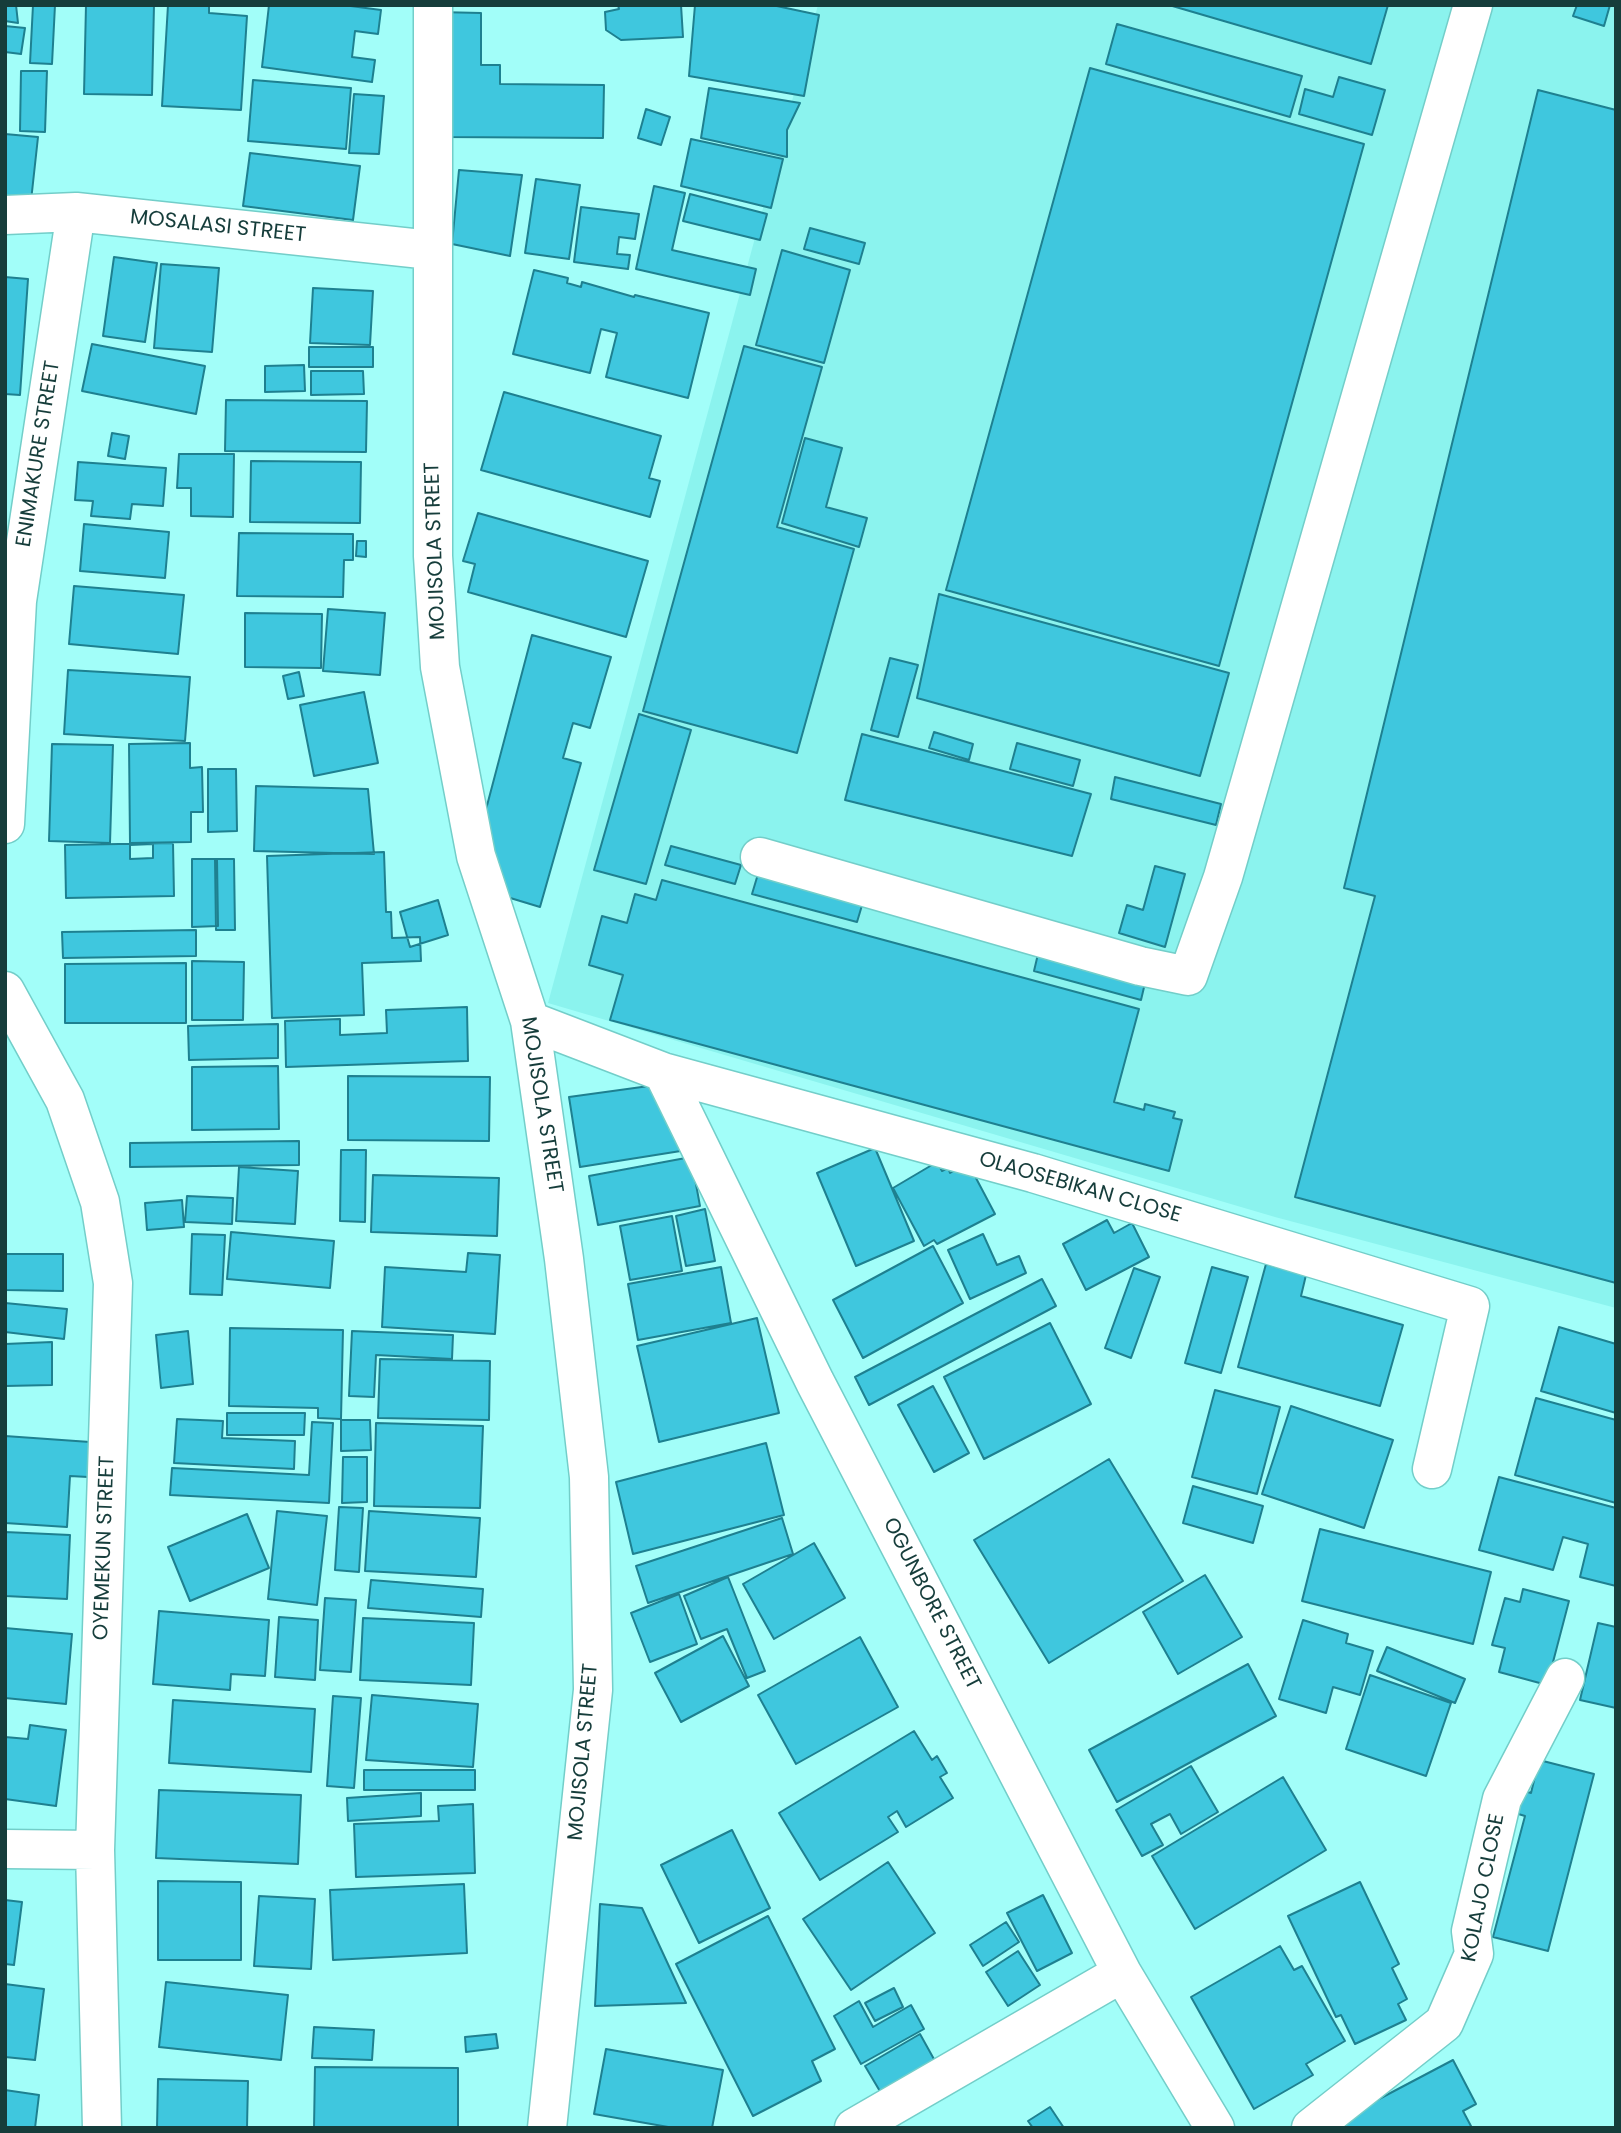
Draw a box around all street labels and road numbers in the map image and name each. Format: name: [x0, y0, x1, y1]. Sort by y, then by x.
street label: MOSALASI STREET: [129, 205, 307, 249]
street label: ENIMAKURE STREET: [12, 359, 66, 549]
street label: MOJISOLA STREET: [420, 462, 452, 640]
street label: MOJISOLA STREET: [515, 1015, 567, 1195]
street label: OLAOSEBIKAN CLOSE: [976, 1147, 1184, 1229]
street label: OYEMEKUN STREET: [89, 1455, 121, 1641]
street label: OGUNBORE STREET: [877, 1514, 985, 1694]
street label: MOJISOLA STREET: [564, 1662, 604, 1842]
street label: KOLAJO CLOSE: [1457, 1812, 1511, 1964]

